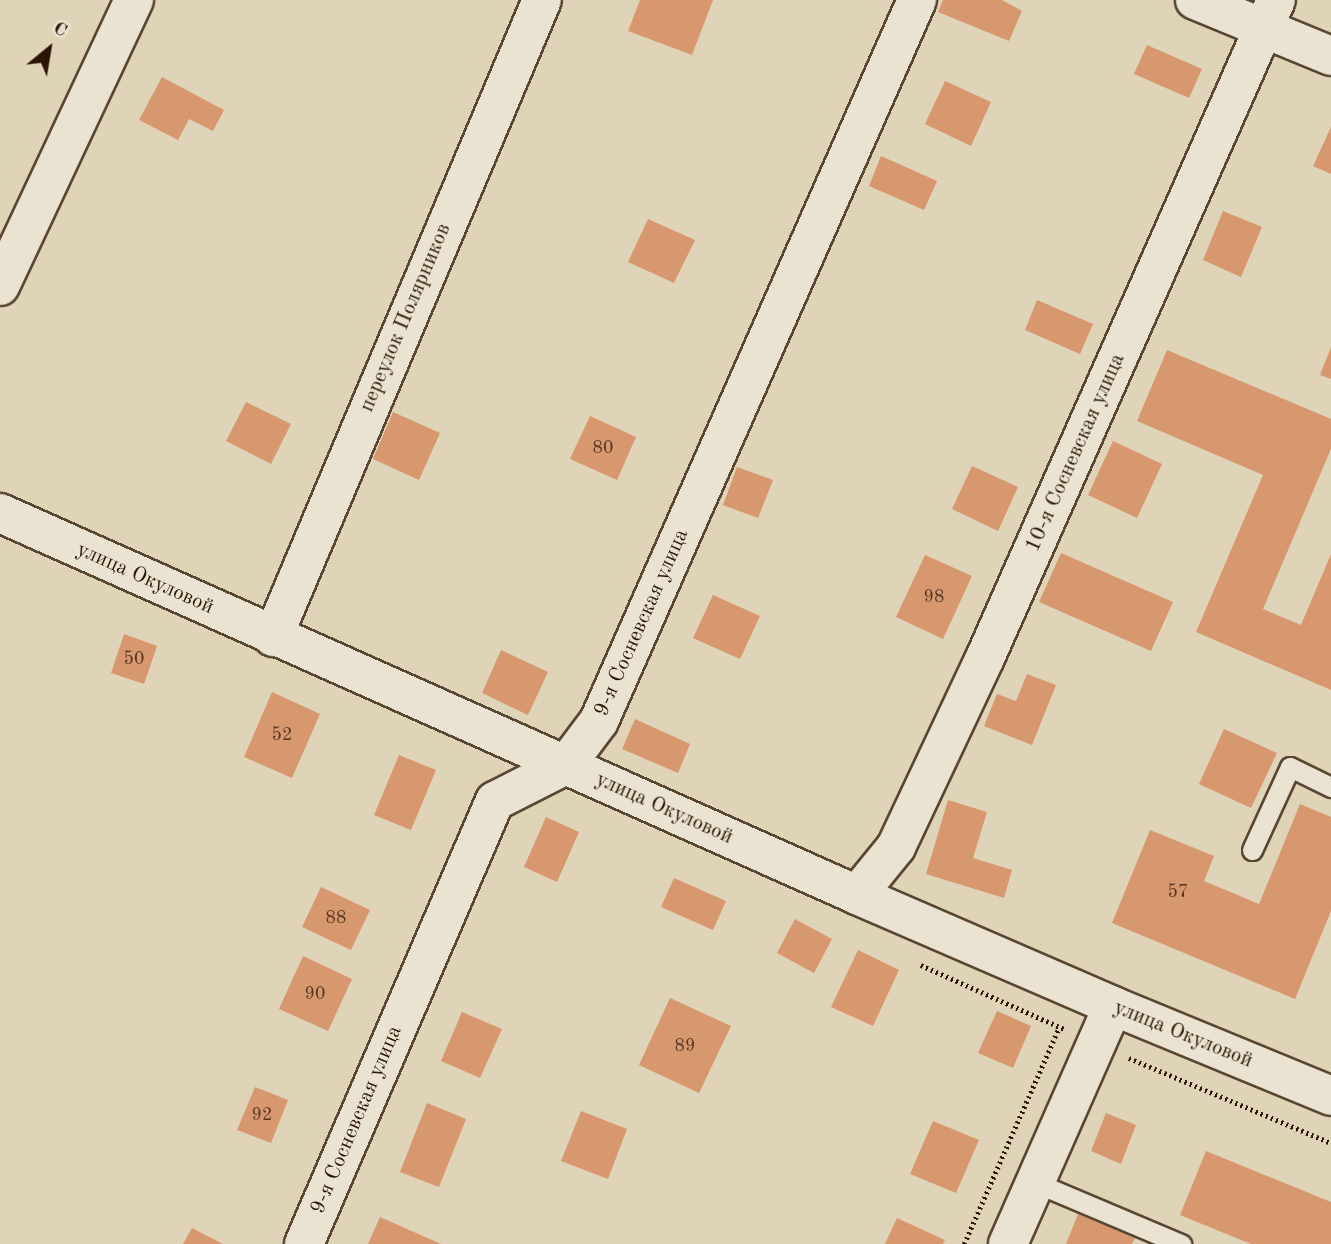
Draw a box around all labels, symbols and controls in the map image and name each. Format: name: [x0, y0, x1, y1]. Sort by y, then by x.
north arrow: [14, 14, 84, 84]
text: С: [50, 19, 70, 42]
street label: переулок Полярников: [355, 220, 457, 416]
street label: 10-я Сосневская улица: [1021, 350, 1131, 556]
house number: 80: [593, 437, 613, 459]
street label: 9-я Сосневская улица: [589, 526, 695, 720]
street label: улица Окуловой: [72, 537, 218, 621]
house number: 98: [924, 586, 944, 608]
house number: 50: [124, 648, 144, 670]
house number: 52: [272, 724, 292, 746]
street label: улица Окуловой: [591, 767, 737, 851]
house number: 57: [1168, 881, 1188, 903]
house number: 88: [326, 907, 346, 929]
house number: 90: [305, 983, 325, 1005]
street label: улица Окуловой: [1110, 996, 1256, 1074]
street label: 9-я Сосневская улица: [306, 1022, 408, 1218]
house number: 89: [675, 1035, 695, 1057]
house number: 92: [252, 1104, 272, 1126]

